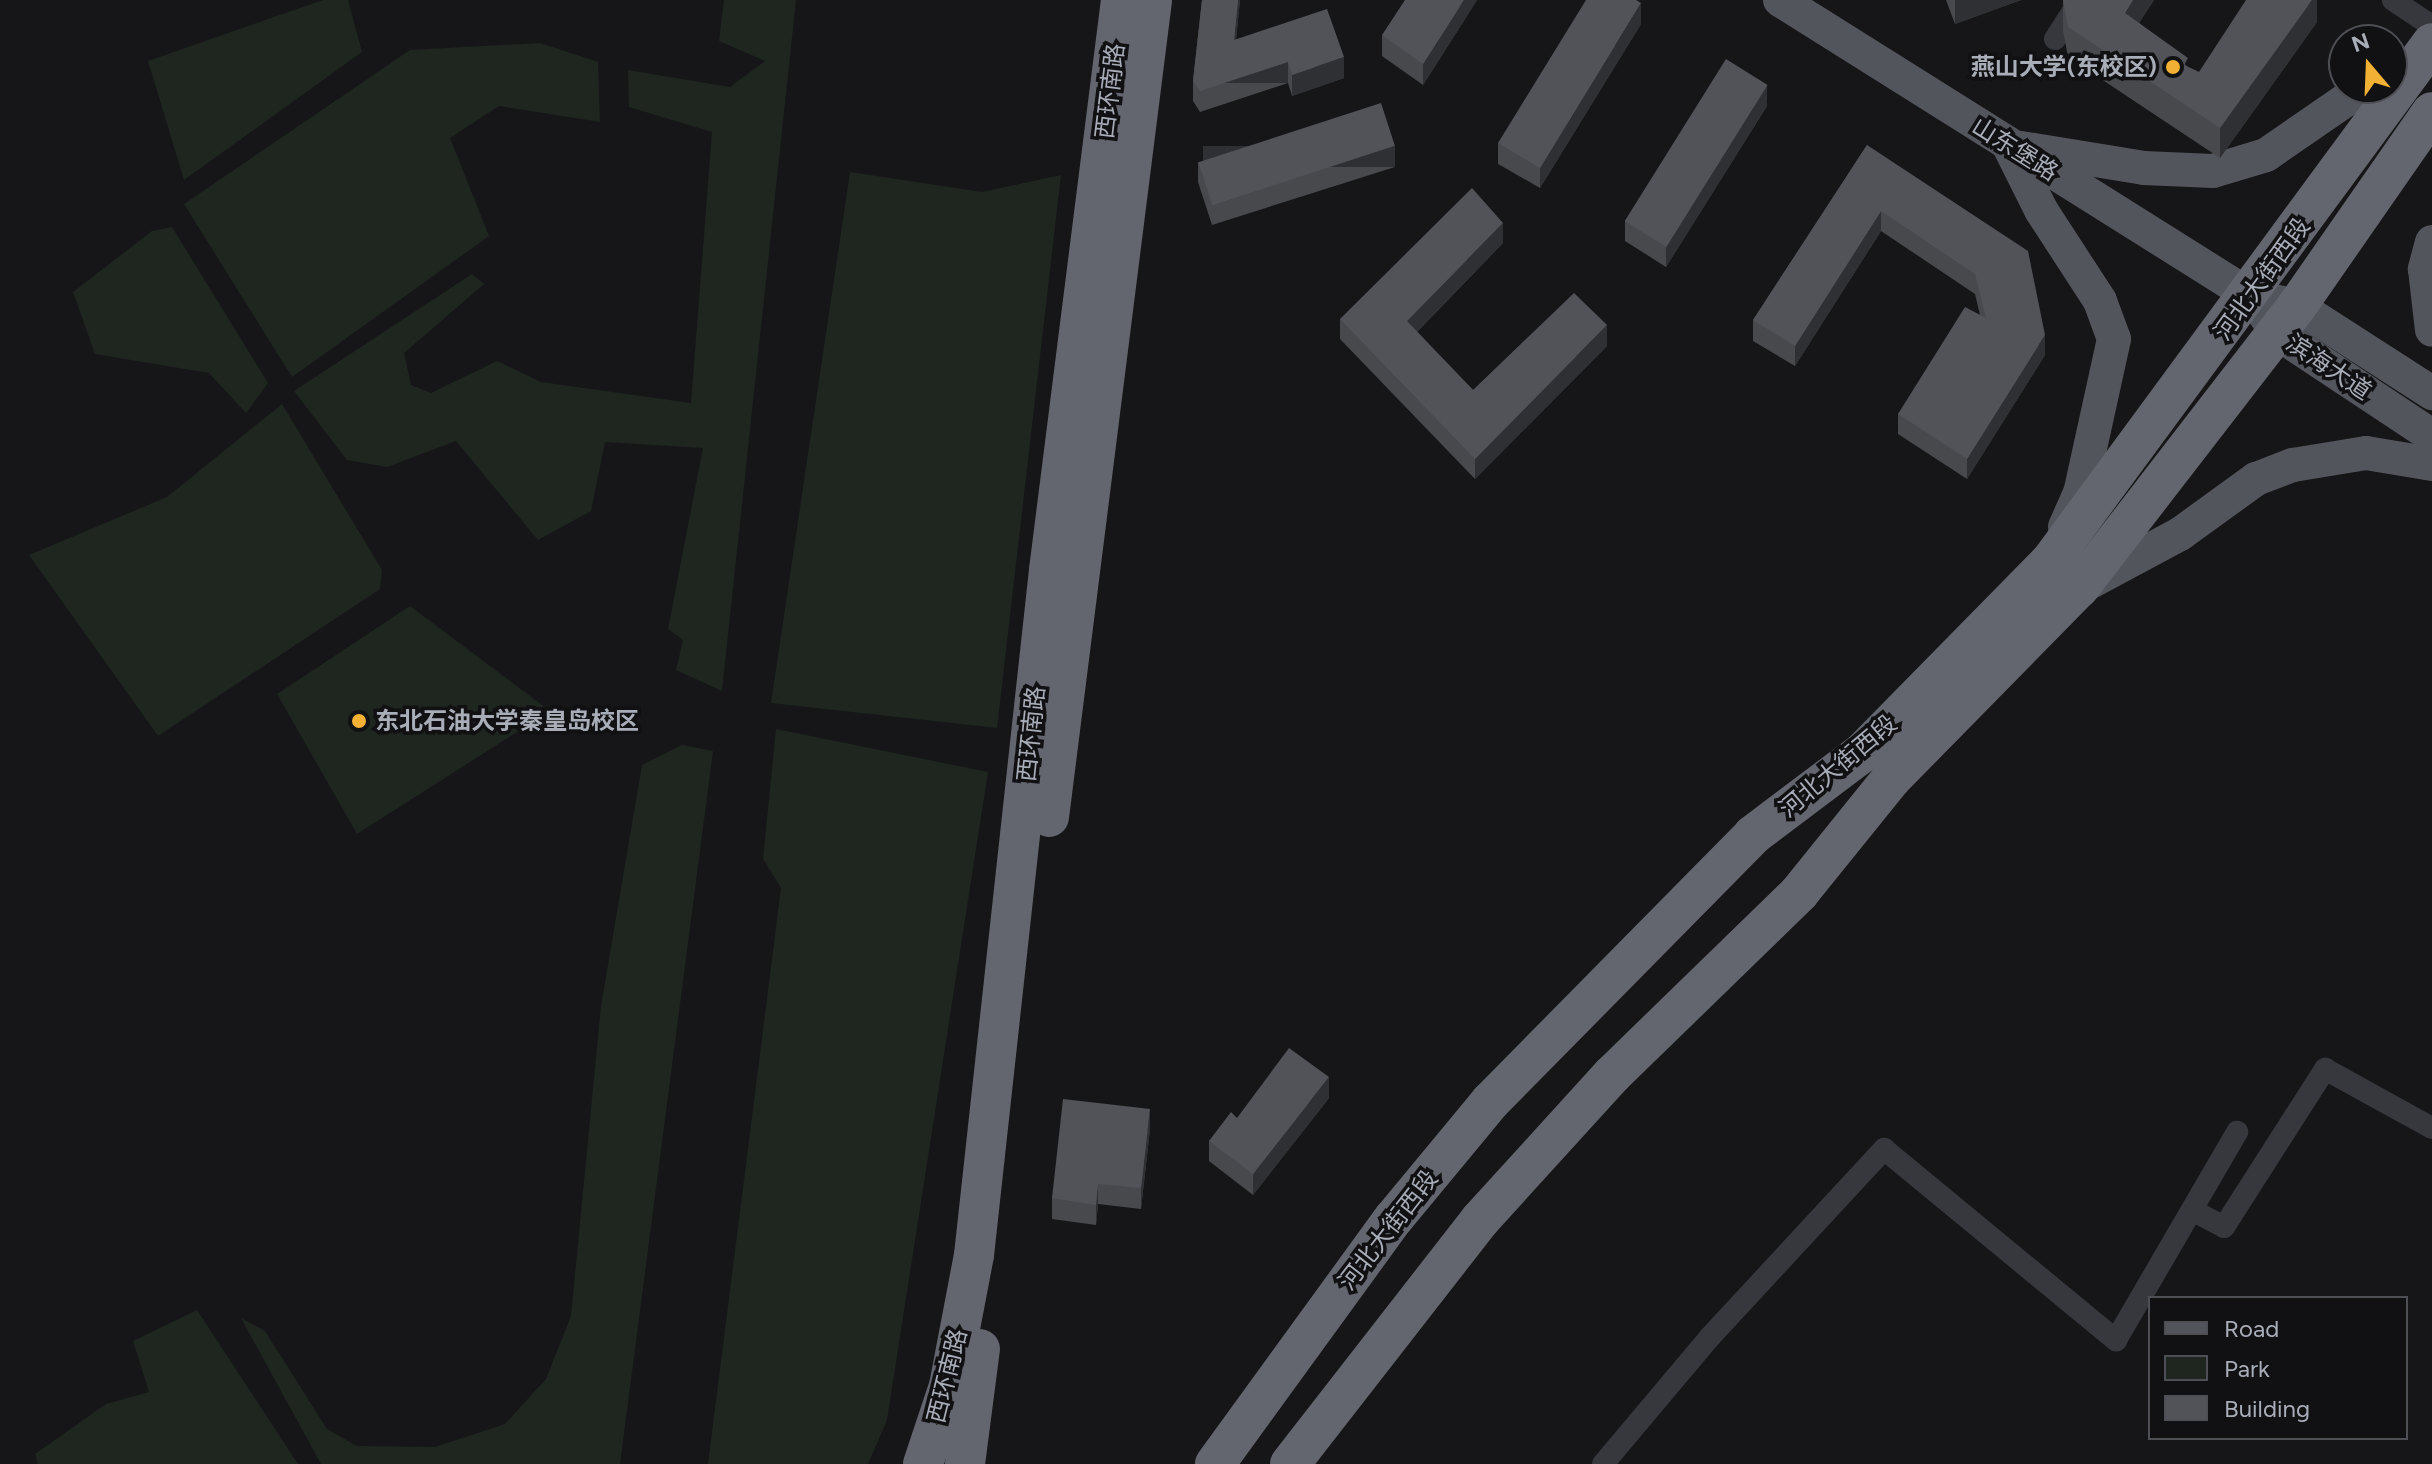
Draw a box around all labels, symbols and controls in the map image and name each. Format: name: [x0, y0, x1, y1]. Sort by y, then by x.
north arrow: [2328, 24, 2408, 104]
text: N: [2348, 27, 2373, 58]
street label: 西环南路: [1090, 42, 1130, 140]
place label: 燕山大学(东校区): [1971, 53, 2157, 81]
marker: 燕山大学(东校区): [2164, 58, 2182, 76]
street label: 山东堡路: [1967, 111, 2063, 187]
street label: 河北大街西段: [2208, 212, 2316, 346]
street label: 滨海大道: [2281, 328, 2377, 406]
street label: 西环南路: [1012, 685, 1050, 783]
place label: 东北石油大学秦皇岛校区: [375, 707, 639, 735]
street label: 河北大街西段: [1774, 709, 1902, 823]
marker: 东北石油大学秦皇岛校区: [350, 712, 368, 730]
street label: 河北大街西段: [1332, 1164, 1444, 1296]
legend: [2148, 1296, 2408, 1440]
text: Road: [2224, 1314, 2279, 1343]
street label: 西环南路: [921, 1326, 973, 1426]
text: Park: [2224, 1354, 2270, 1383]
text: Building: [2224, 1394, 2310, 1423]

